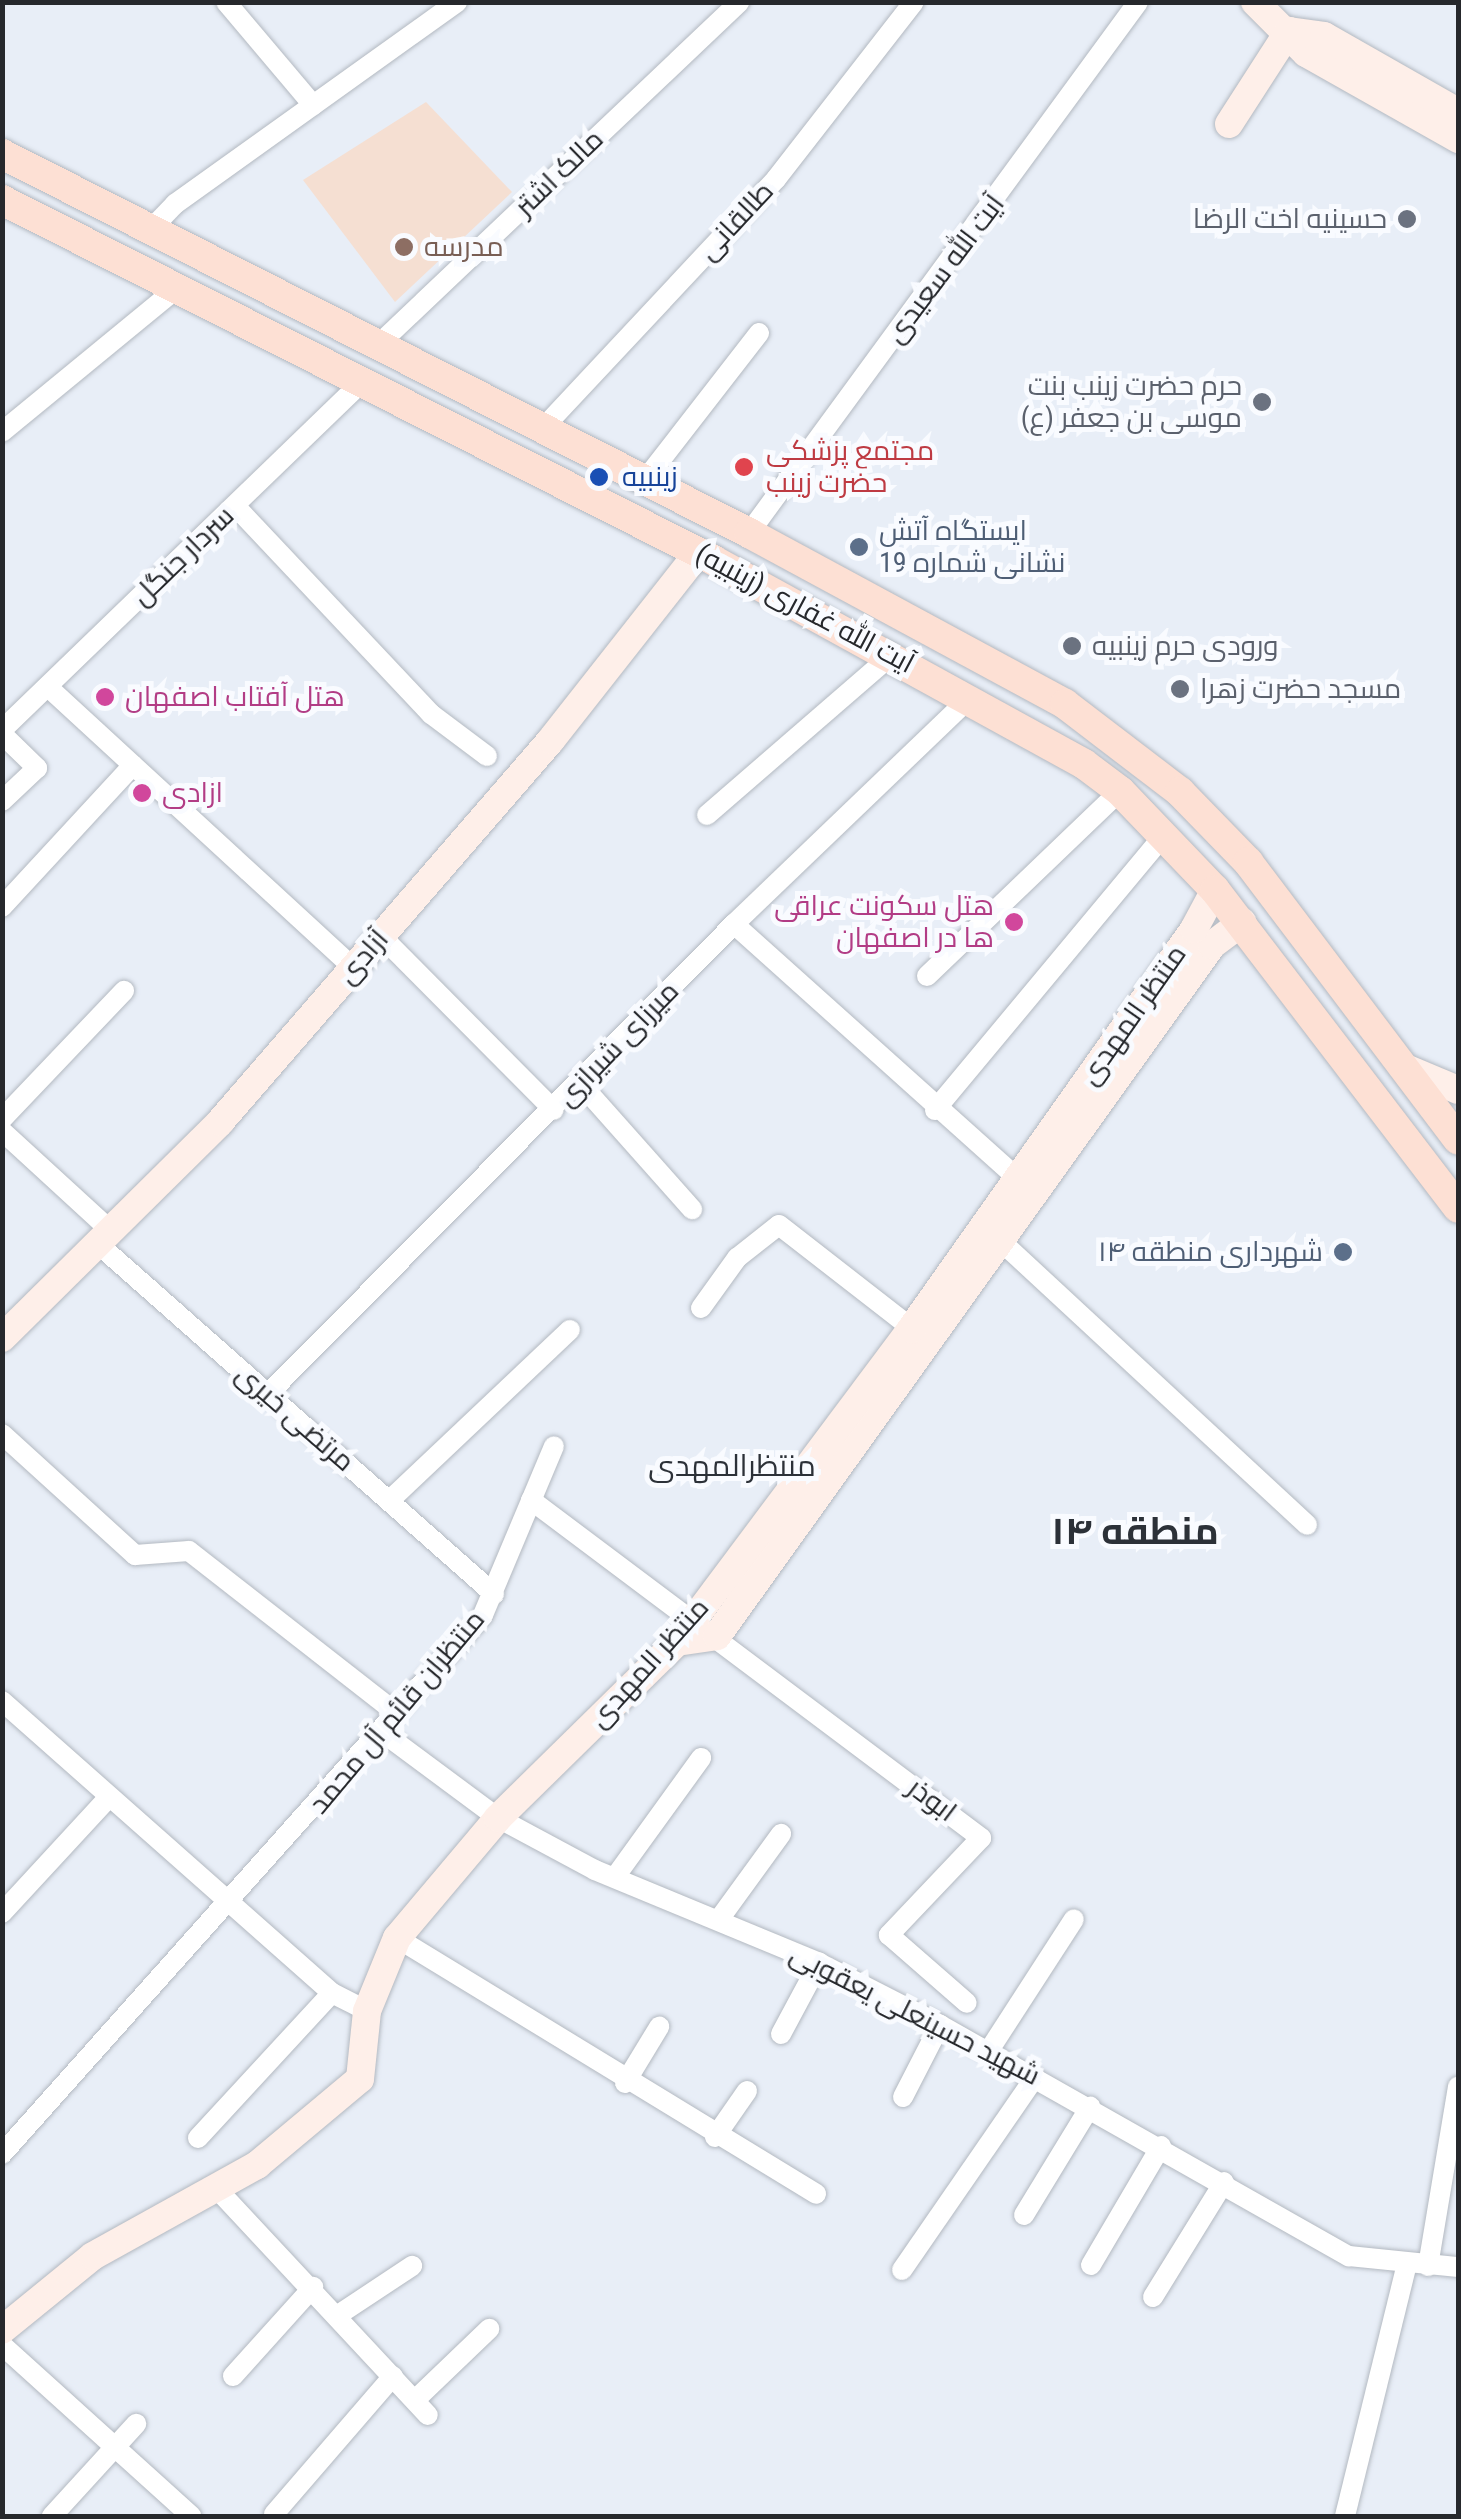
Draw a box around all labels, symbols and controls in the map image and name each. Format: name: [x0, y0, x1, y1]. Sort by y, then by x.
street label: مالک اشتر: [508, 123, 610, 223]
street label: طالقانی: [691, 175, 781, 267]
street label: آیت الله سعیدی: [878, 188, 1012, 350]
place label: حسینیه اخت الرضا: [1193, 202, 1387, 236]
marker: حسینیه اخت الرضا: [1396, 208, 1418, 230]
place label: مدرسه: [424, 230, 504, 264]
marker: مدرسه: [393, 236, 415, 258]
place label: حرم حضرت زینب بنت موسی بن جعفر (ع): [1021, 369, 1242, 435]
marker: حرم حضرت زینب بنت موسی بن جعفر (ع): [1251, 391, 1273, 413]
place label: مجتمع پزشکی حضرت زینب: [766, 434, 934, 500]
marker: مجتمع پزشکی حضرت زینب: [731, 454, 757, 480]
place label: زینبیه: [622, 460, 678, 494]
marker: زینبیه: [586, 464, 612, 490]
street label: سردار جنگل: [125, 499, 241, 613]
place label: ایستگاه آتش نشانی شماره 19: [879, 514, 1066, 580]
marker: ایستگاه آتش نشانی شماره 19: [848, 536, 870, 558]
street label: آیت الله غفاری (زینبیه): [690, 537, 920, 681]
place label: ورودی حرم زینبیه: [1092, 629, 1279, 663]
marker: ورودی حرم زینبیه: [1061, 635, 1083, 657]
place label: مسجد حضرت زهرا: [1200, 672, 1401, 706]
marker: مسجد حضرت زهرا: [1169, 678, 1191, 700]
place label: هتل آفتاب اصفهان: [125, 680, 345, 714]
marker: هتل آفتاب اصفهان: [94, 686, 116, 708]
place label: ازادی: [162, 776, 223, 810]
marker: ازادی: [131, 782, 153, 804]
place label: هتل سکونت عراقی ها در اصفهان: [774, 889, 994, 955]
marker: هتل سکونت عراقی ها در اصفهان: [1003, 911, 1025, 933]
street label: آزادی: [330, 923, 396, 991]
street label: منتظر المهدی: [1073, 939, 1193, 1091]
street label: میرزای شیرازی: [550, 974, 686, 1114]
place label: شهرداری منطقه ۱۴: [1098, 1235, 1323, 1269]
marker: شهرداری منطقه ۱۴: [1332, 1241, 1354, 1263]
street label: مرتضی خیری: [229, 1357, 361, 1479]
district label: منتظرالمهدی: [648, 1448, 816, 1484]
district label: منطقه ۱۴: [1051, 1509, 1219, 1555]
street label: منتظر المهدی: [582, 1591, 716, 1735]
street label: منتظران قائم آل محمد: [302, 1603, 492, 1821]
street label: ابوذر: [901, 1771, 963, 1829]
street label: شهید حسینعلی یعقوبی: [784, 1937, 1046, 2093]

